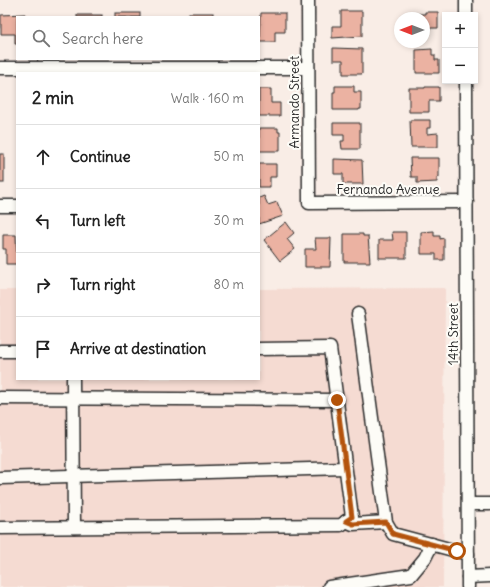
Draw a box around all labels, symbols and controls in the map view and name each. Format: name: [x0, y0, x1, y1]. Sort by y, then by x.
north arrow: [394, 12, 430, 48]
map controls: [442, 12, 478, 84]
button: +: [442, 12, 478, 48]
search box: [16, 16, 260, 60]
icon: search: [30, 27, 52, 49]
text: Search here: [62, 29, 143, 48]
button: −: [442, 48, 478, 84]
street label: Armando Street: [286, 55, 303, 148]
text: 2 min: [32, 87, 74, 109]
text: Walk · 160 m: [171, 90, 244, 107]
icon: ahead: [32, 146, 54, 168]
text: Continue: [70, 147, 131, 166]
text: 50 m: [213, 148, 244, 165]
street label: Fernando Avenue: [336, 181, 440, 198]
icon: left: [32, 210, 54, 232]
text: Turn left: [70, 211, 125, 230]
text: 30 m: [214, 212, 244, 229]
icon: right: [32, 274, 54, 296]
text: Turn right: [70, 275, 135, 294]
text: 80 m: [213, 276, 244, 293]
street label: 14th Street: [445, 302, 462, 365]
icon: arrive: [32, 338, 54, 360]
text: Arrive at destination: [70, 339, 206, 358]
route end: [328, 391, 346, 409]
route start: [448, 542, 466, 560]

